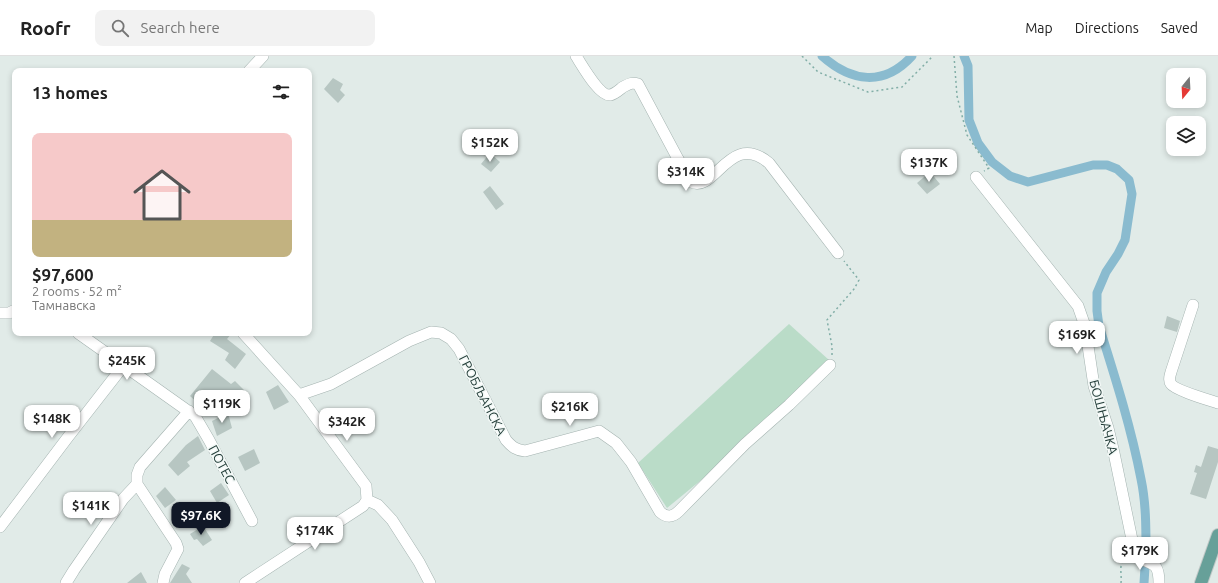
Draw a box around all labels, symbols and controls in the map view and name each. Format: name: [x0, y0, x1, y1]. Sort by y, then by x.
search box: [95, 10, 375, 46]
text: Roofr: [20, 17, 71, 39]
icon: search: [109, 17, 131, 39]
text: Search here: [141, 19, 220, 36]
text: Map: [1025, 20, 1053, 36]
text: Directions: [1075, 20, 1139, 36]
text: Saved: [1161, 20, 1198, 36]
north arrow: [1166, 68, 1206, 108]
map controls: [1166, 68, 1206, 156]
icon: filters: [270, 81, 292, 103]
text: 13 homes: [32, 83, 108, 102]
button: layers: [1166, 116, 1206, 156]
pin: $152K: [462, 129, 518, 163]
text: $152K: [471, 135, 509, 149]
pin: $137K: [901, 149, 957, 183]
text: $137K: [910, 155, 948, 169]
pin: $314K: [658, 158, 714, 192]
icon: home: [126, 159, 198, 231]
text: $314K: [667, 164, 705, 178]
text: $97,600: [32, 265, 94, 284]
text: 2 rooms · 52 m²: [32, 284, 122, 298]
text: Тамнавска: [32, 298, 96, 312]
pin: $169K: [1049, 321, 1105, 355]
text: $169K: [1058, 327, 1096, 341]
pin: $245K: [99, 347, 155, 381]
text: $245K: [108, 353, 146, 367]
street label: ГРОБЉАНСКА: [457, 353, 509, 438]
street label: БОШЊАЧКА: [1087, 378, 1121, 457]
pin: $119K: [194, 390, 250, 424]
pin: $216K: [542, 393, 598, 427]
text: $119K: [203, 396, 241, 410]
text: $216K: [551, 399, 589, 413]
pin: $148K: [24, 405, 80, 439]
pin: $342K: [319, 408, 375, 442]
text: $148K: [33, 411, 71, 425]
text: $342K: [328, 414, 366, 428]
street label: ПОТЕС: [206, 443, 238, 485]
pin: $141K: [63, 492, 119, 526]
text: $141K: [72, 498, 110, 512]
pin: $97.6K: [168, 502, 234, 536]
text: $97.6K: [180, 508, 222, 522]
pin: $174K: [287, 517, 343, 551]
text: $174K: [296, 523, 334, 537]
pin: $179K: [1112, 537, 1168, 571]
text: $179K: [1121, 543, 1159, 557]

